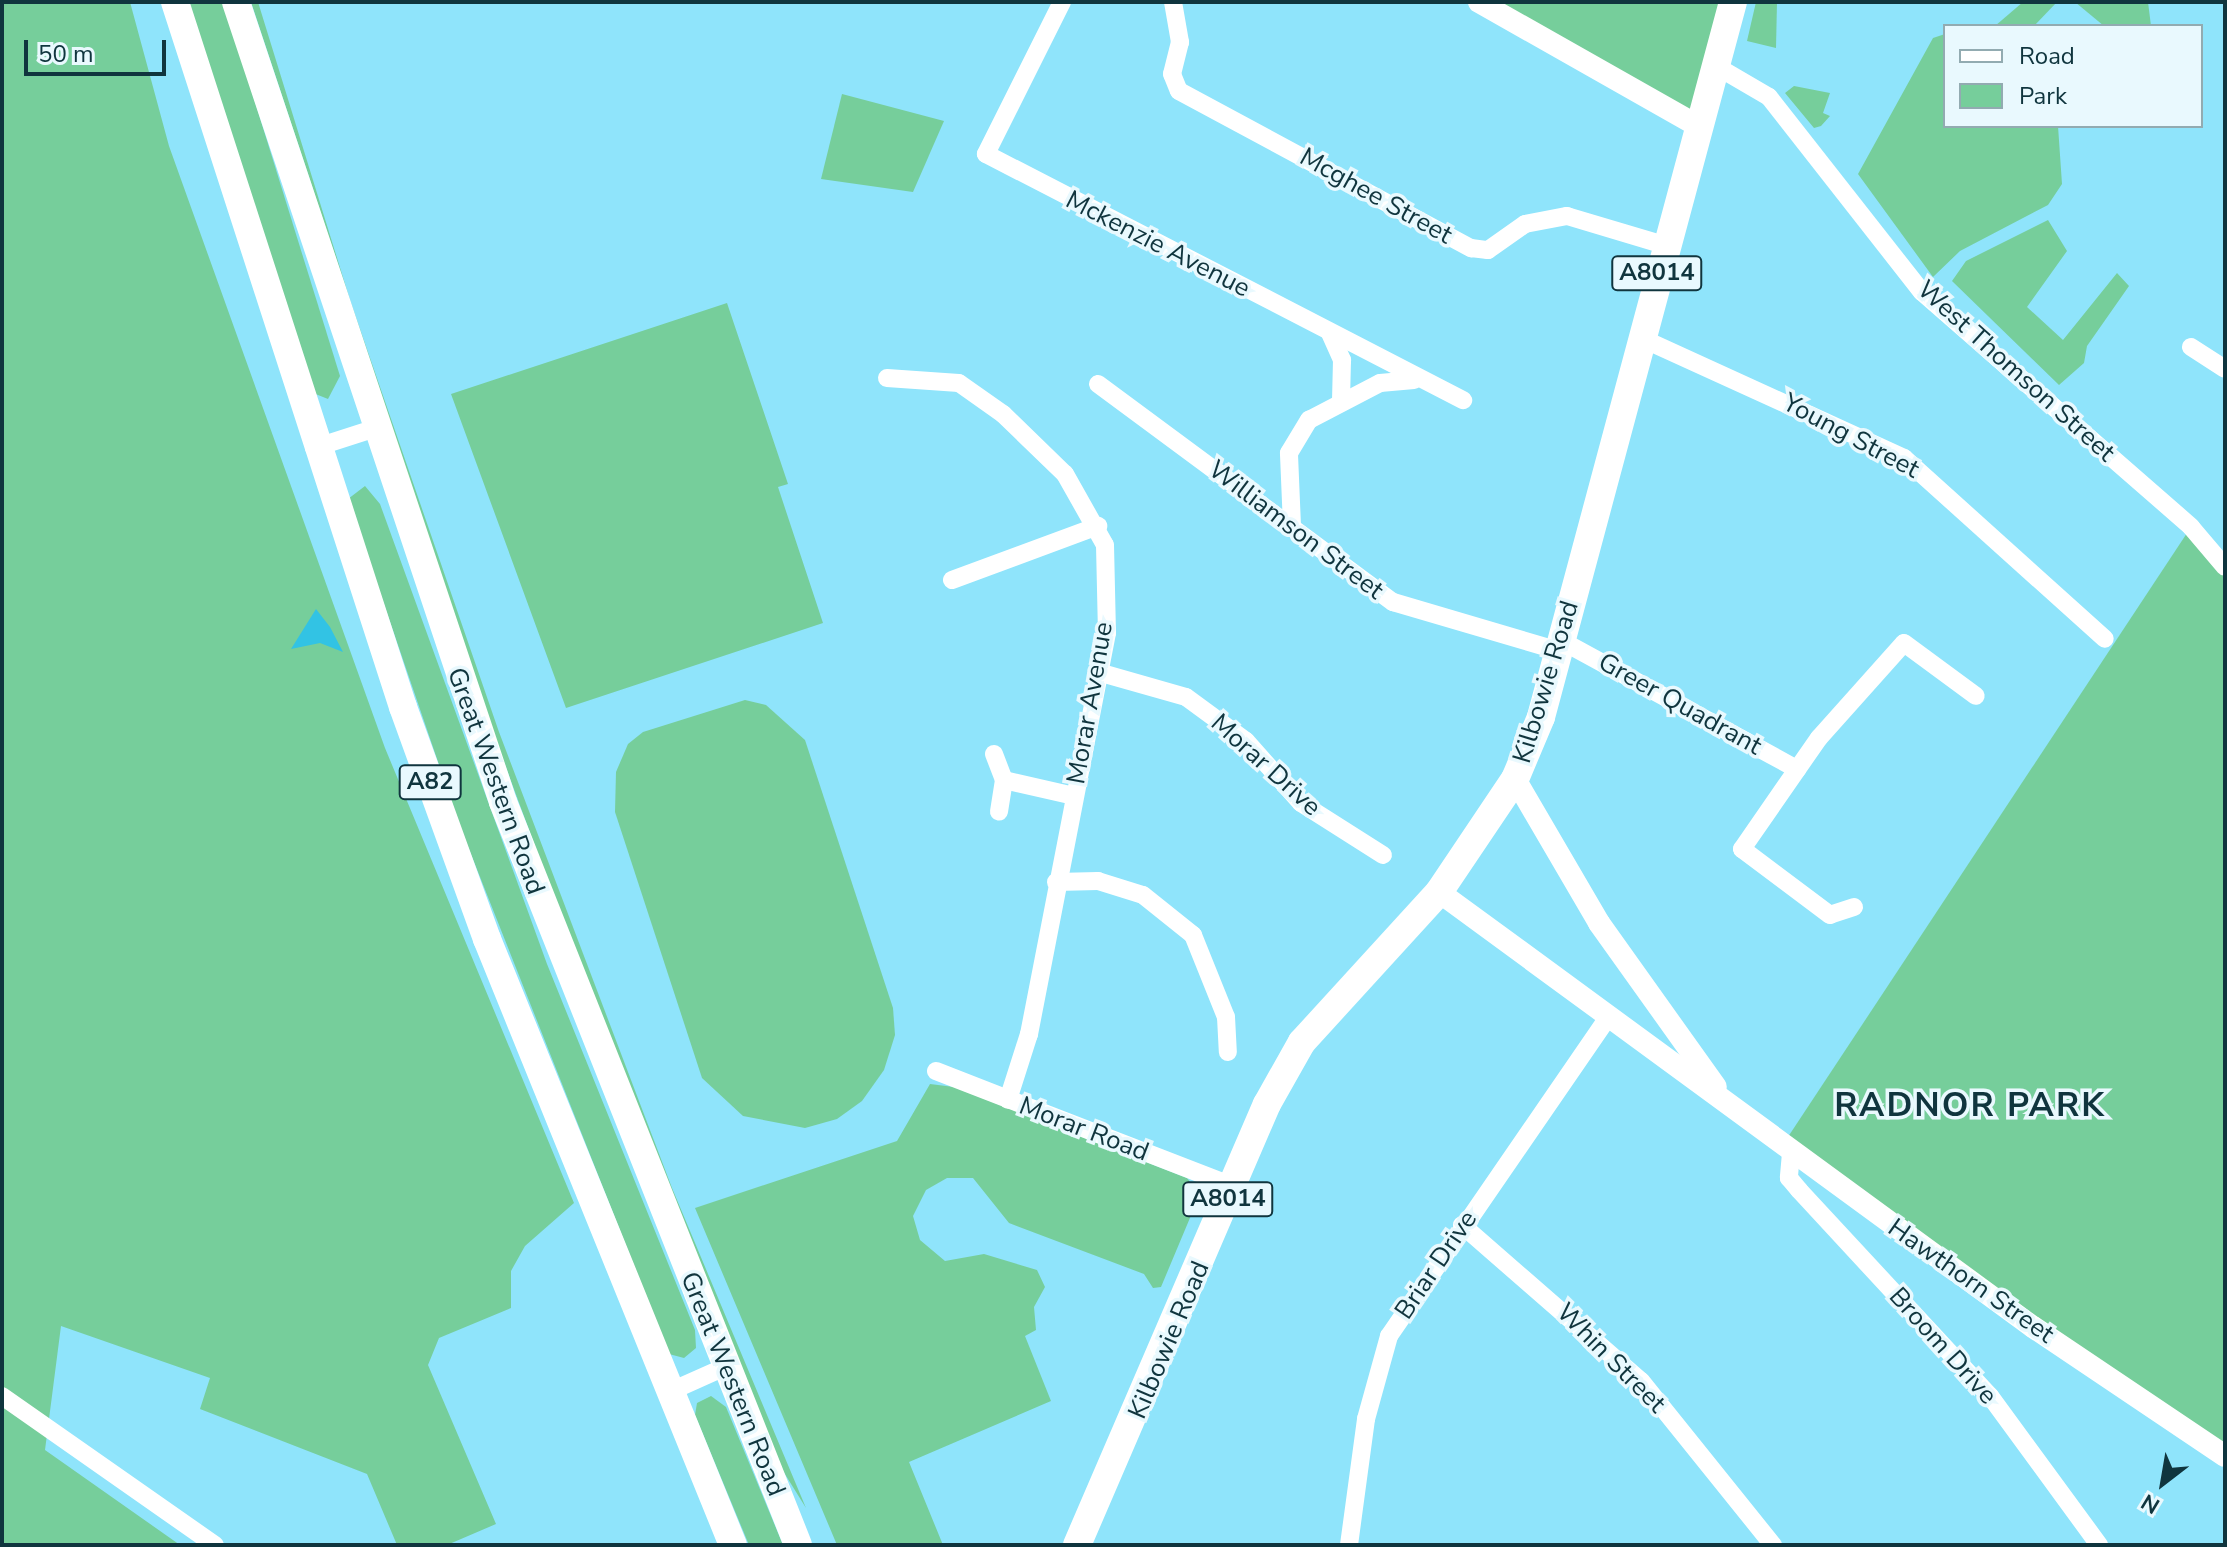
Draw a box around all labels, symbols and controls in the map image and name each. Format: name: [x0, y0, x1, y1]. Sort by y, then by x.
scale bar: [28, 24, 170, 74]
legend: [1943, 24, 2203, 128]
text: 50 m: [38, 38, 94, 70]
text: Road: [2019, 40, 2075, 72]
text: Park: [2019, 80, 2067, 112]
street label: Mcghee Street: [1294, 141, 1458, 251]
street label: Mckenzie Avenue: [1061, 184, 1255, 304]
road number: A8014: [1611, 253, 1703, 293]
street label: West Thomson Street: [1911, 274, 2121, 468]
street label: Young Street: [1777, 387, 1925, 485]
street label: Williamson Street: [1202, 454, 1390, 606]
street label: Kilbowie Road: [1506, 597, 1586, 767]
street label: Morar Avenue: [1060, 619, 1120, 787]
street label: Greer Quadrant: [1593, 646, 1767, 762]
street label: Great Western Road: [441, 663, 551, 899]
street label: Morar Drive: [1205, 707, 1327, 823]
road number: A82: [398, 762, 462, 802]
district label: RADNOR PARK: [1834, 1086, 2106, 1126]
street label: Morar Road: [1015, 1090, 1153, 1168]
road number: A8014: [1182, 1179, 1274, 1219]
street label: Briar Drive: [1388, 1205, 1484, 1325]
street label: Hawthorn Street: [1882, 1212, 2060, 1350]
street label: Kilbowie Road: [1122, 1256, 1216, 1424]
street label: Great Western Road: [674, 1267, 792, 1501]
street label: Broom Drive: [1882, 1281, 2004, 1411]
street label: Whin Street: [1550, 1297, 1672, 1419]
north arrow: [2123, 1443, 2203, 1523]
text: N: [2136, 1486, 2165, 1521]

